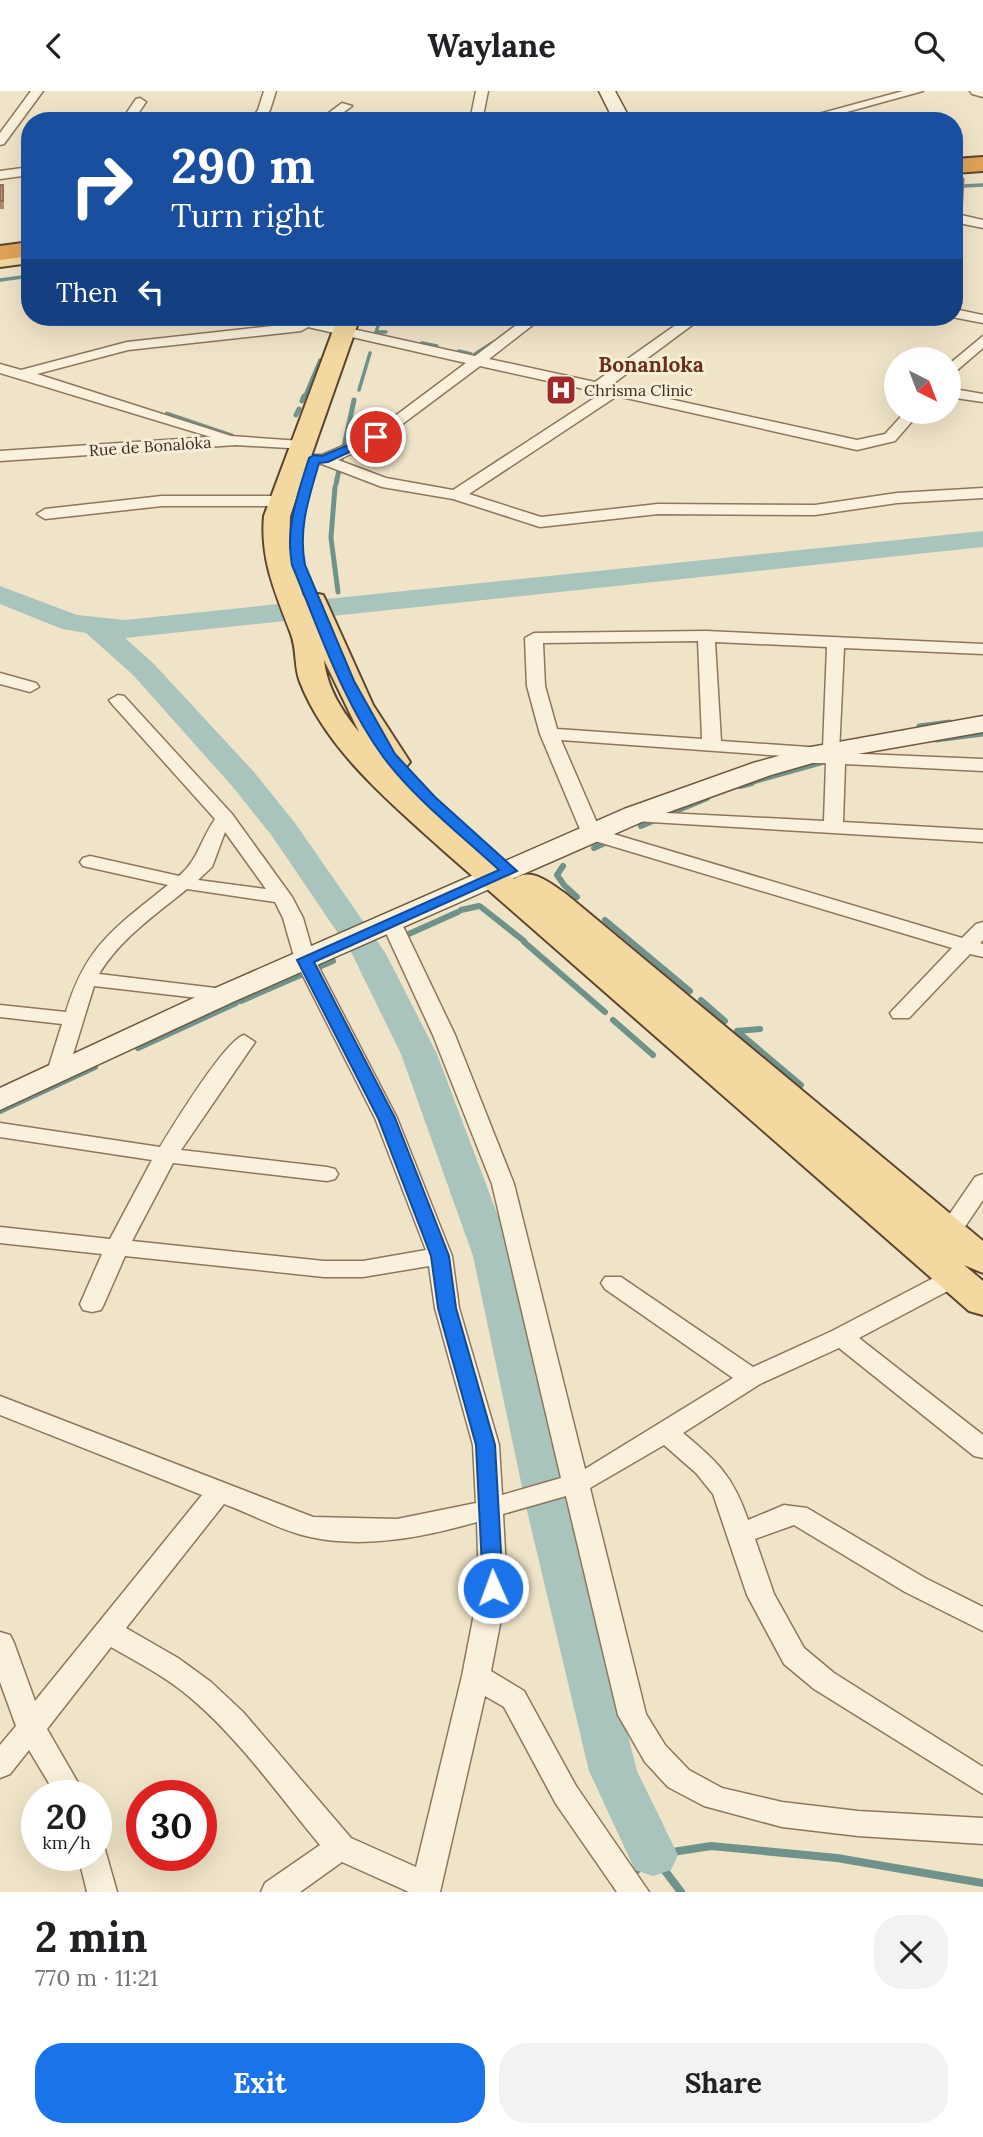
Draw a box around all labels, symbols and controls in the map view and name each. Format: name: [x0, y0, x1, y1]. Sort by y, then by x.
text: Waylane: [427, 25, 556, 66]
icon: back: [35, 27, 73, 65]
icon: search: [910, 27, 948, 65]
text: 290 m: [171, 134, 314, 196]
icon: right: [56, 140, 147, 231]
text: Turn right: [171, 195, 324, 236]
icon: left: [132, 273, 170, 311]
text: Then: [56, 276, 118, 309]
north arrow: [884, 347, 961, 423]
map controls: [884, 347, 961, 424]
district label: Bonanloka: [598, 351, 704, 378]
hospital icon: Chrisma Clinic: [544, 373, 578, 407]
place label: Chrisma Clinic: [584, 380, 693, 400]
pin: [346, 407, 406, 467]
icon: arrive: [357, 418, 395, 456]
street label: Rue de Bonaloka: [88, 432, 212, 460]
position arrow: [456, 1551, 530, 1625]
speed limit sign: 30: [126, 1780, 217, 1871]
text: 20: [46, 1794, 87, 1839]
text: km/h: [42, 1831, 91, 1854]
text: 2 min: [35, 1910, 148, 1964]
button: close: [874, 1915, 948, 1989]
text: 770 m · 11:21: [35, 1963, 158, 1992]
button: Exit: [35, 2043, 485, 2123]
button: Share: [499, 2043, 948, 2123]

